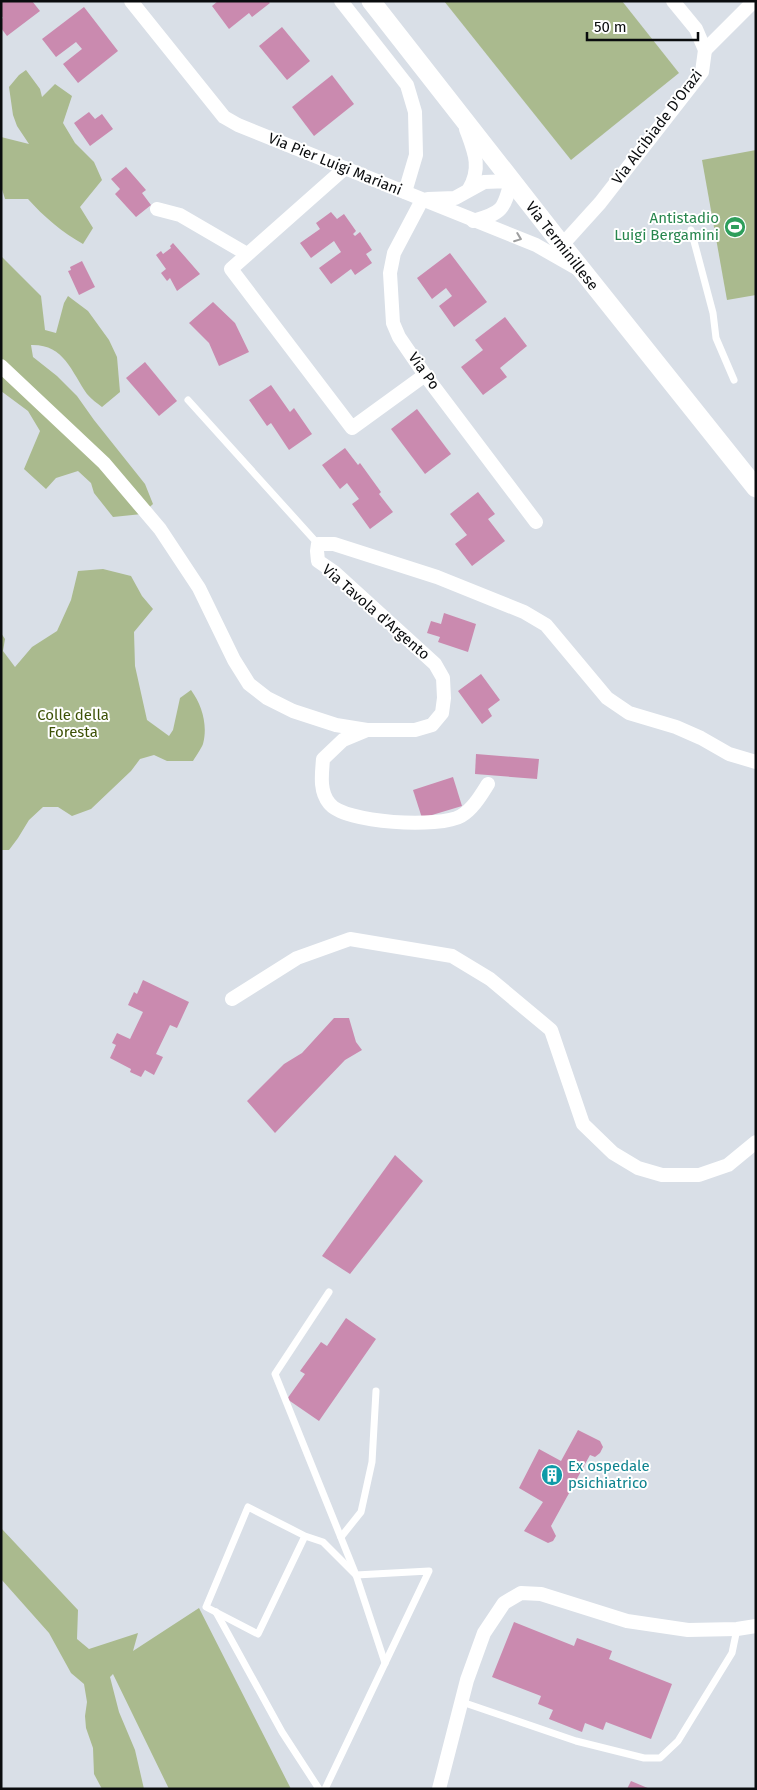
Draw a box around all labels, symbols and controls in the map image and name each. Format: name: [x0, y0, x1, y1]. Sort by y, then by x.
scale bar: [587, 10, 698, 42]
text: 50 m: [594, 18, 627, 36]
street label: Via Alcibiade D'Orazi: [608, 66, 706, 188]
street label: Via Pier Luigi Mariani: [265, 129, 405, 199]
street label: Via Terminillese: [522, 198, 602, 294]
place label: Antistadio Luigi Bergamini: [614, 209, 719, 244]
sports icon: Antistadio Luigi Bergamini: [723, 215, 747, 239]
one-way arrow: [513, 232, 522, 243]
street label: Via Po: [404, 349, 444, 393]
street label: Via Tavola d'Argento: [319, 560, 433, 664]
park label: Colle della Foresta: [37, 706, 109, 741]
place label: Ex ospedale psichiatrico: [568, 1457, 650, 1492]
building icon: Ex ospedale psichiatrico: [540, 1463, 564, 1487]

